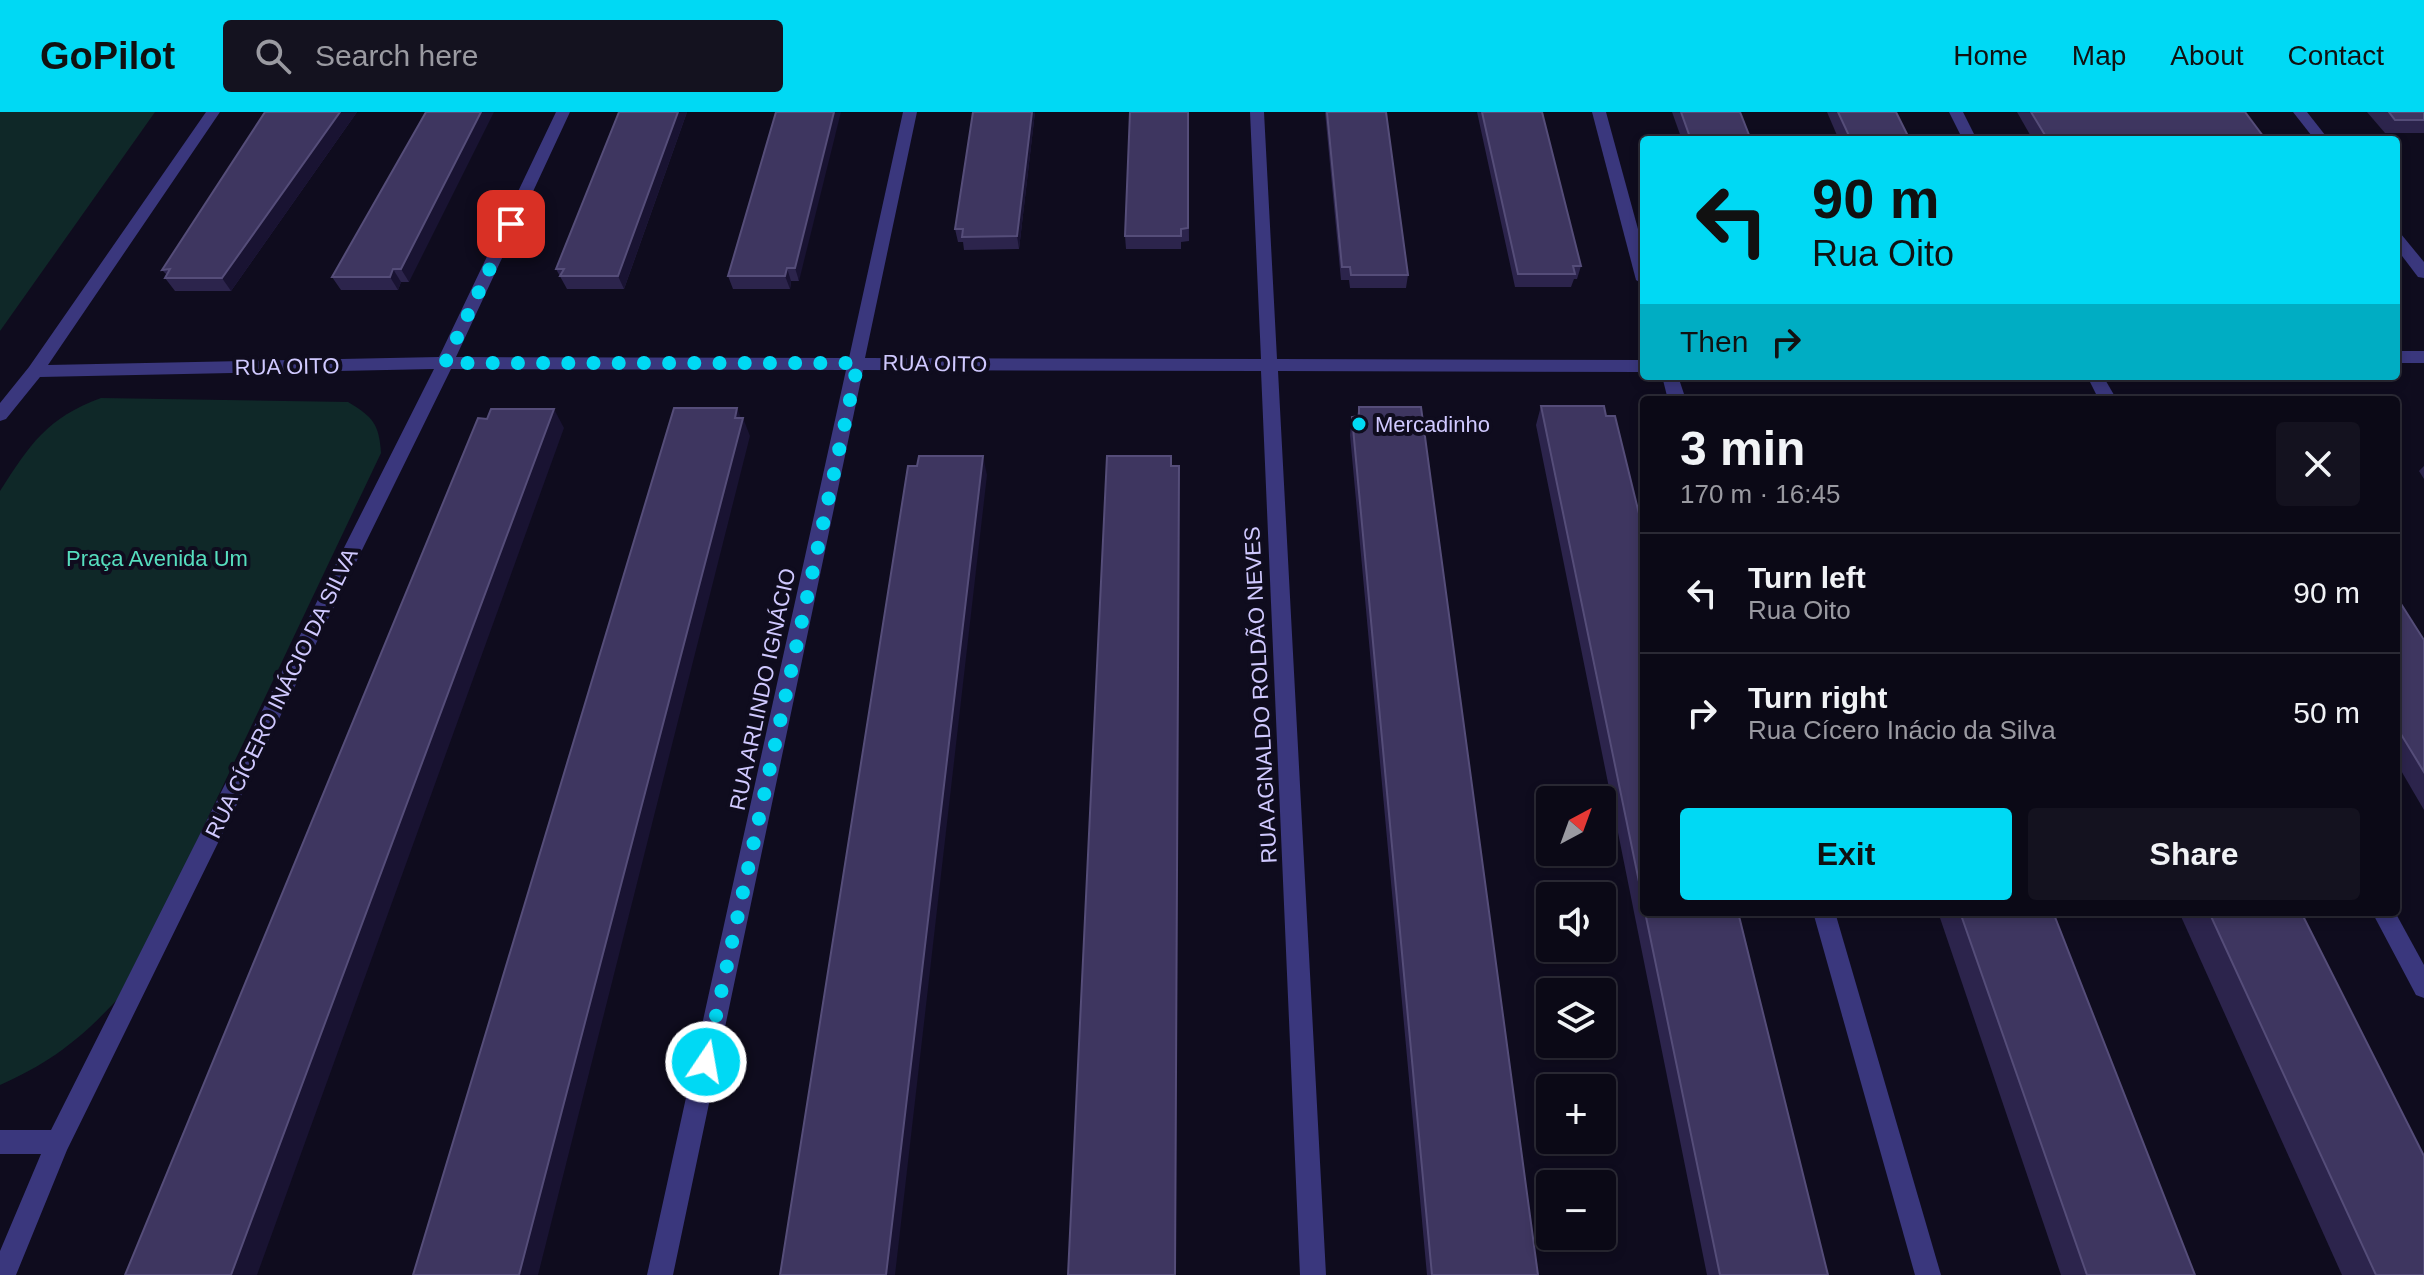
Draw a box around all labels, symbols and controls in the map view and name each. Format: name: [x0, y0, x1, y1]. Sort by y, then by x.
search box: [223, 20, 783, 92]
icon: search: [251, 34, 295, 78]
text: GoPilot: [40, 35, 175, 77]
text: Search here: [315, 39, 479, 72]
text: Home: [1953, 40, 2028, 71]
text: Map: [2072, 40, 2126, 71]
text: About: [2170, 40, 2244, 71]
text: Contact: [2288, 40, 2384, 71]
text: 90 m: [1812, 167, 1940, 230]
icon: left: [1680, 168, 1784, 272]
pin: [477, 190, 545, 258]
icon: arrive: [489, 202, 533, 246]
text: Rua Oito: [1812, 233, 1954, 274]
icon: right: [1764, 320, 1808, 364]
text: Then: [1680, 325, 1748, 358]
street label: RUA OITO: [882, 350, 988, 377]
street label: RUA OITO: [234, 353, 340, 380]
place label: Mercadinho: [1375, 412, 1490, 437]
marker: Mercadinho: [1350, 415, 1368, 433]
text: 3 min: [1680, 422, 1805, 475]
button: close: [2276, 422, 2360, 506]
text: 170 m · 16:45: [1680, 479, 1840, 509]
street label: RUA AGNALDO ROLDÃO NEVES: [1239, 526, 1282, 864]
street label: RUA CÍCERO INÁCIO DA SILVA: [200, 544, 363, 842]
park label: Praça Avenida Um: [66, 546, 248, 571]
text: Turn left: [1748, 561, 1866, 594]
street label: RUA ARLINDO IGNÁCIO: [725, 566, 800, 812]
icon: left: [1680, 571, 1724, 615]
text: 90 m: [2293, 576, 2360, 609]
text: Rua Oito: [1748, 595, 1851, 625]
text: Turn right: [1748, 681, 1887, 714]
icon: right: [1680, 691, 1724, 735]
text: 50 m: [2293, 696, 2360, 729]
text: Rua Cícero Inácio da Silva: [1748, 715, 2056, 745]
north arrow: [1536, 786, 1616, 866]
map controls: [1536, 786, 1616, 1250]
button: Exit: [1680, 808, 2012, 900]
button: Share: [2028, 808, 2360, 900]
button: sound: [1536, 882, 1616, 962]
button: layers: [1536, 978, 1616, 1058]
position arrow: [664, 1020, 748, 1104]
button: +: [1536, 1074, 1616, 1154]
button: −: [1536, 1170, 1616, 1250]

